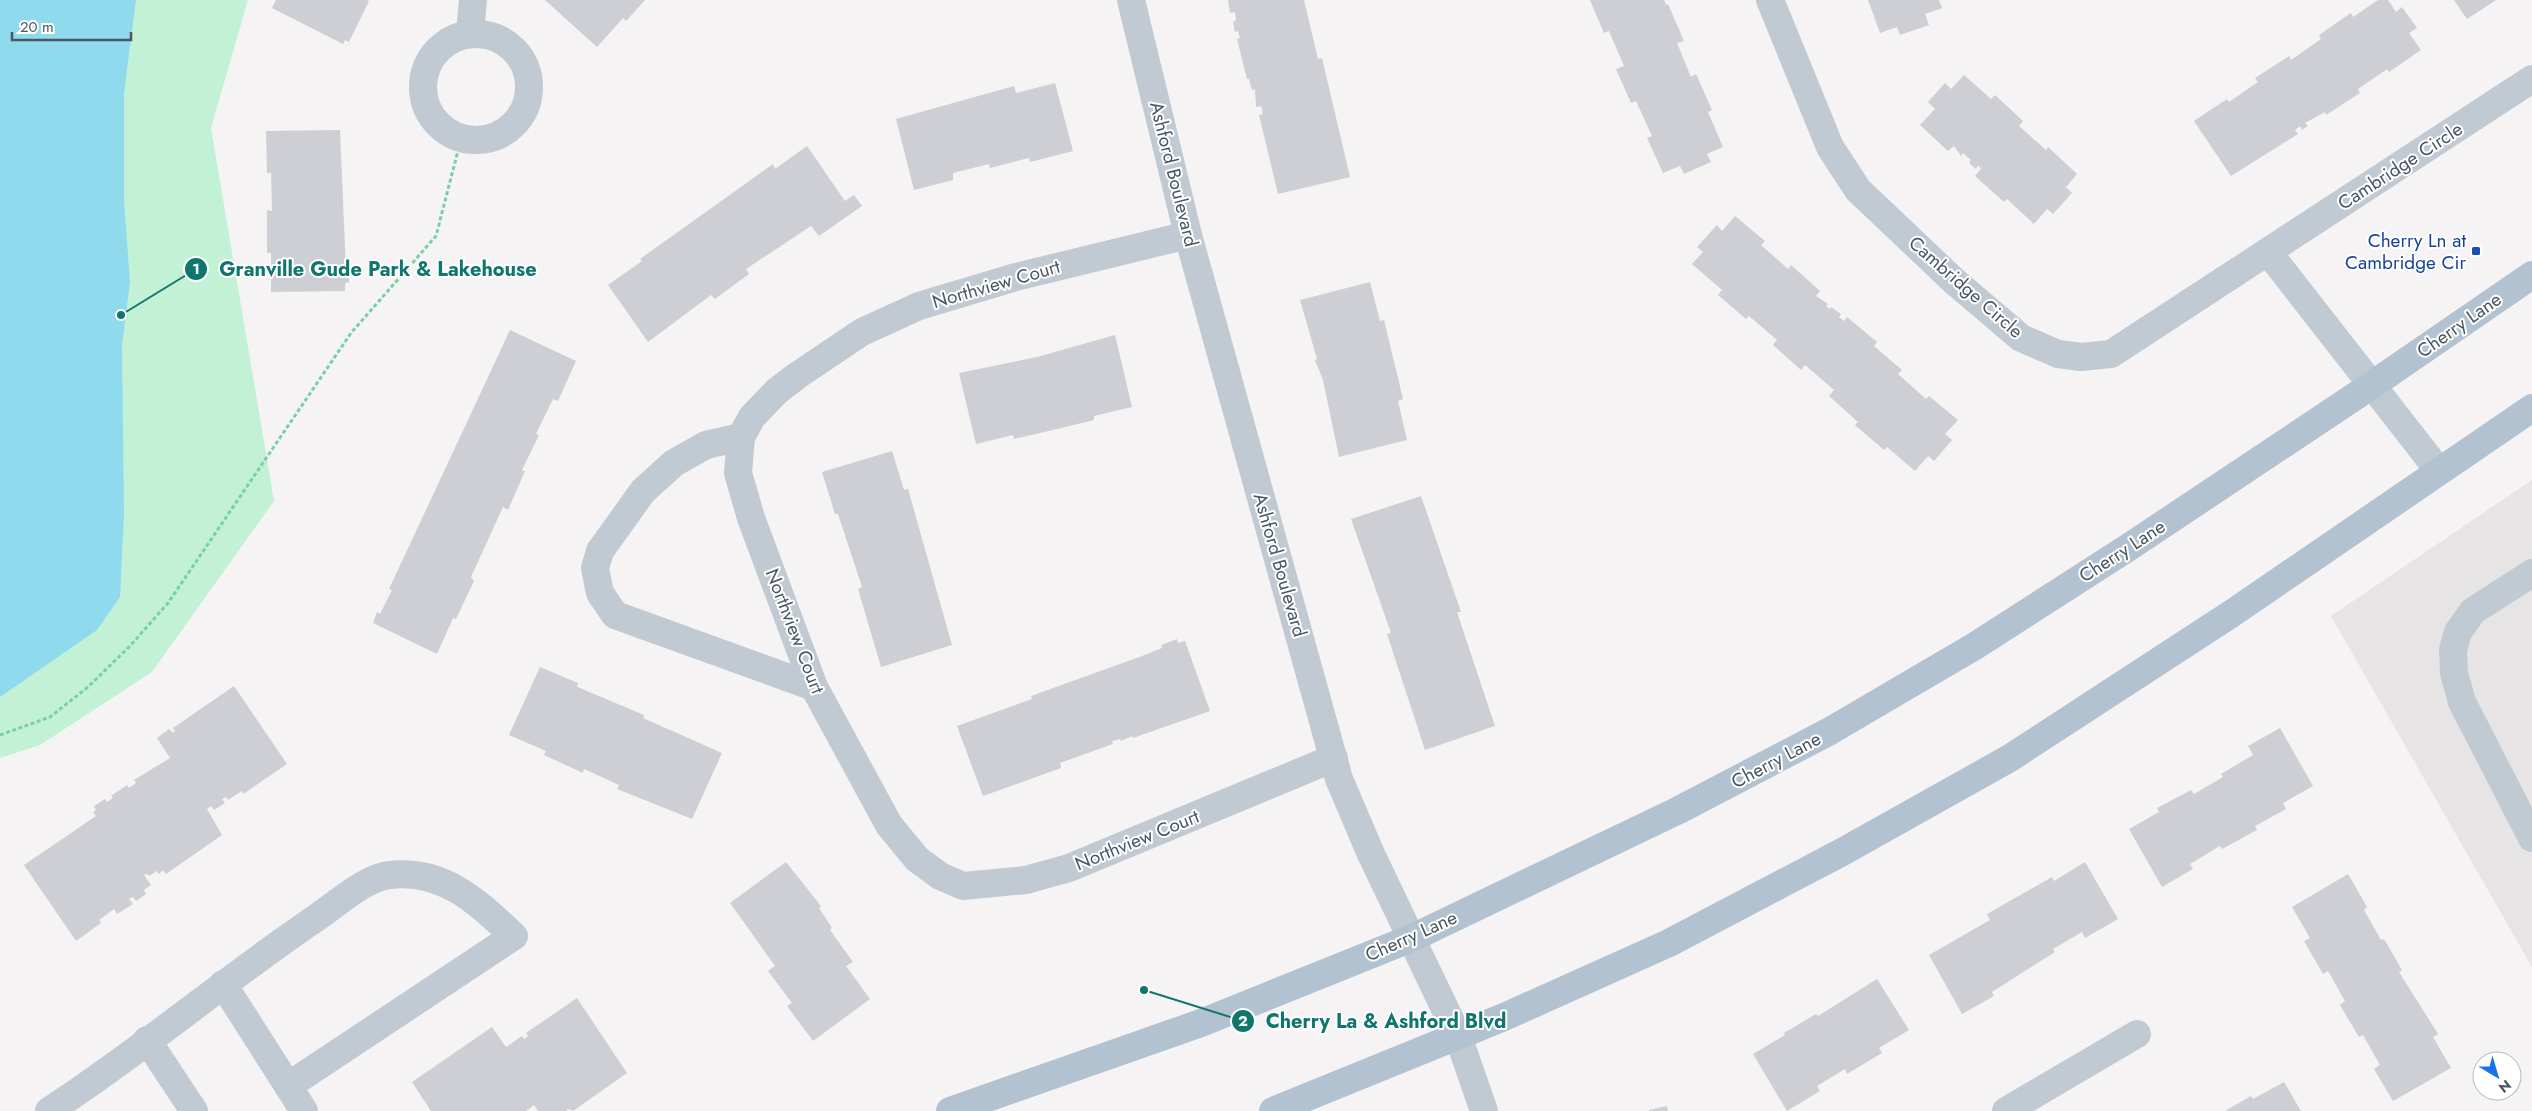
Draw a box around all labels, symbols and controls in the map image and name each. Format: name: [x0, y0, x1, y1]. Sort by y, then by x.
scale bar: [12, 10, 131, 42]
text: 20 m: [20, 16, 54, 38]
street label: Ashford Boulevard: [1143, 99, 1205, 249]
street label: Cambridge Circle: [2332, 115, 2468, 216]
place label: Cherry Ln at Cambridge Cir: [2345, 227, 2466, 276]
street label: Cambridge Circle: [1903, 230, 2029, 345]
marker: Cherry Ln at Cambridge Cir: [2470, 245, 2482, 257]
callout: Granville Gude Park & Lakehouse: [184, 251, 546, 286]
street label: Northview Court: [929, 253, 1064, 315]
text: Granville Gude Park & Lakehouse: [219, 255, 537, 284]
text: 1: [192, 258, 200, 280]
street label: Cherry Lane: [2411, 286, 2507, 364]
street label: Ashford Boulevard: [1247, 490, 1313, 640]
street label: Cherry Lane: [2074, 513, 2171, 589]
street label: Northview Court: [759, 565, 831, 698]
street label: Cherry Lane: [1726, 725, 1826, 795]
street label: Northview Court: [1071, 803, 1204, 877]
street label: Cherry Lane: [1361, 904, 1461, 968]
callout: Cherry La & Ashford Blvd: [1231, 1003, 1516, 1038]
text: Cherry La & Ashford Blvd: [1266, 1007, 1506, 1036]
text: 2: [1238, 1010, 1248, 1032]
north arrow: [2472, 1051, 2522, 1101]
text: N: [2494, 1075, 2516, 1098]

